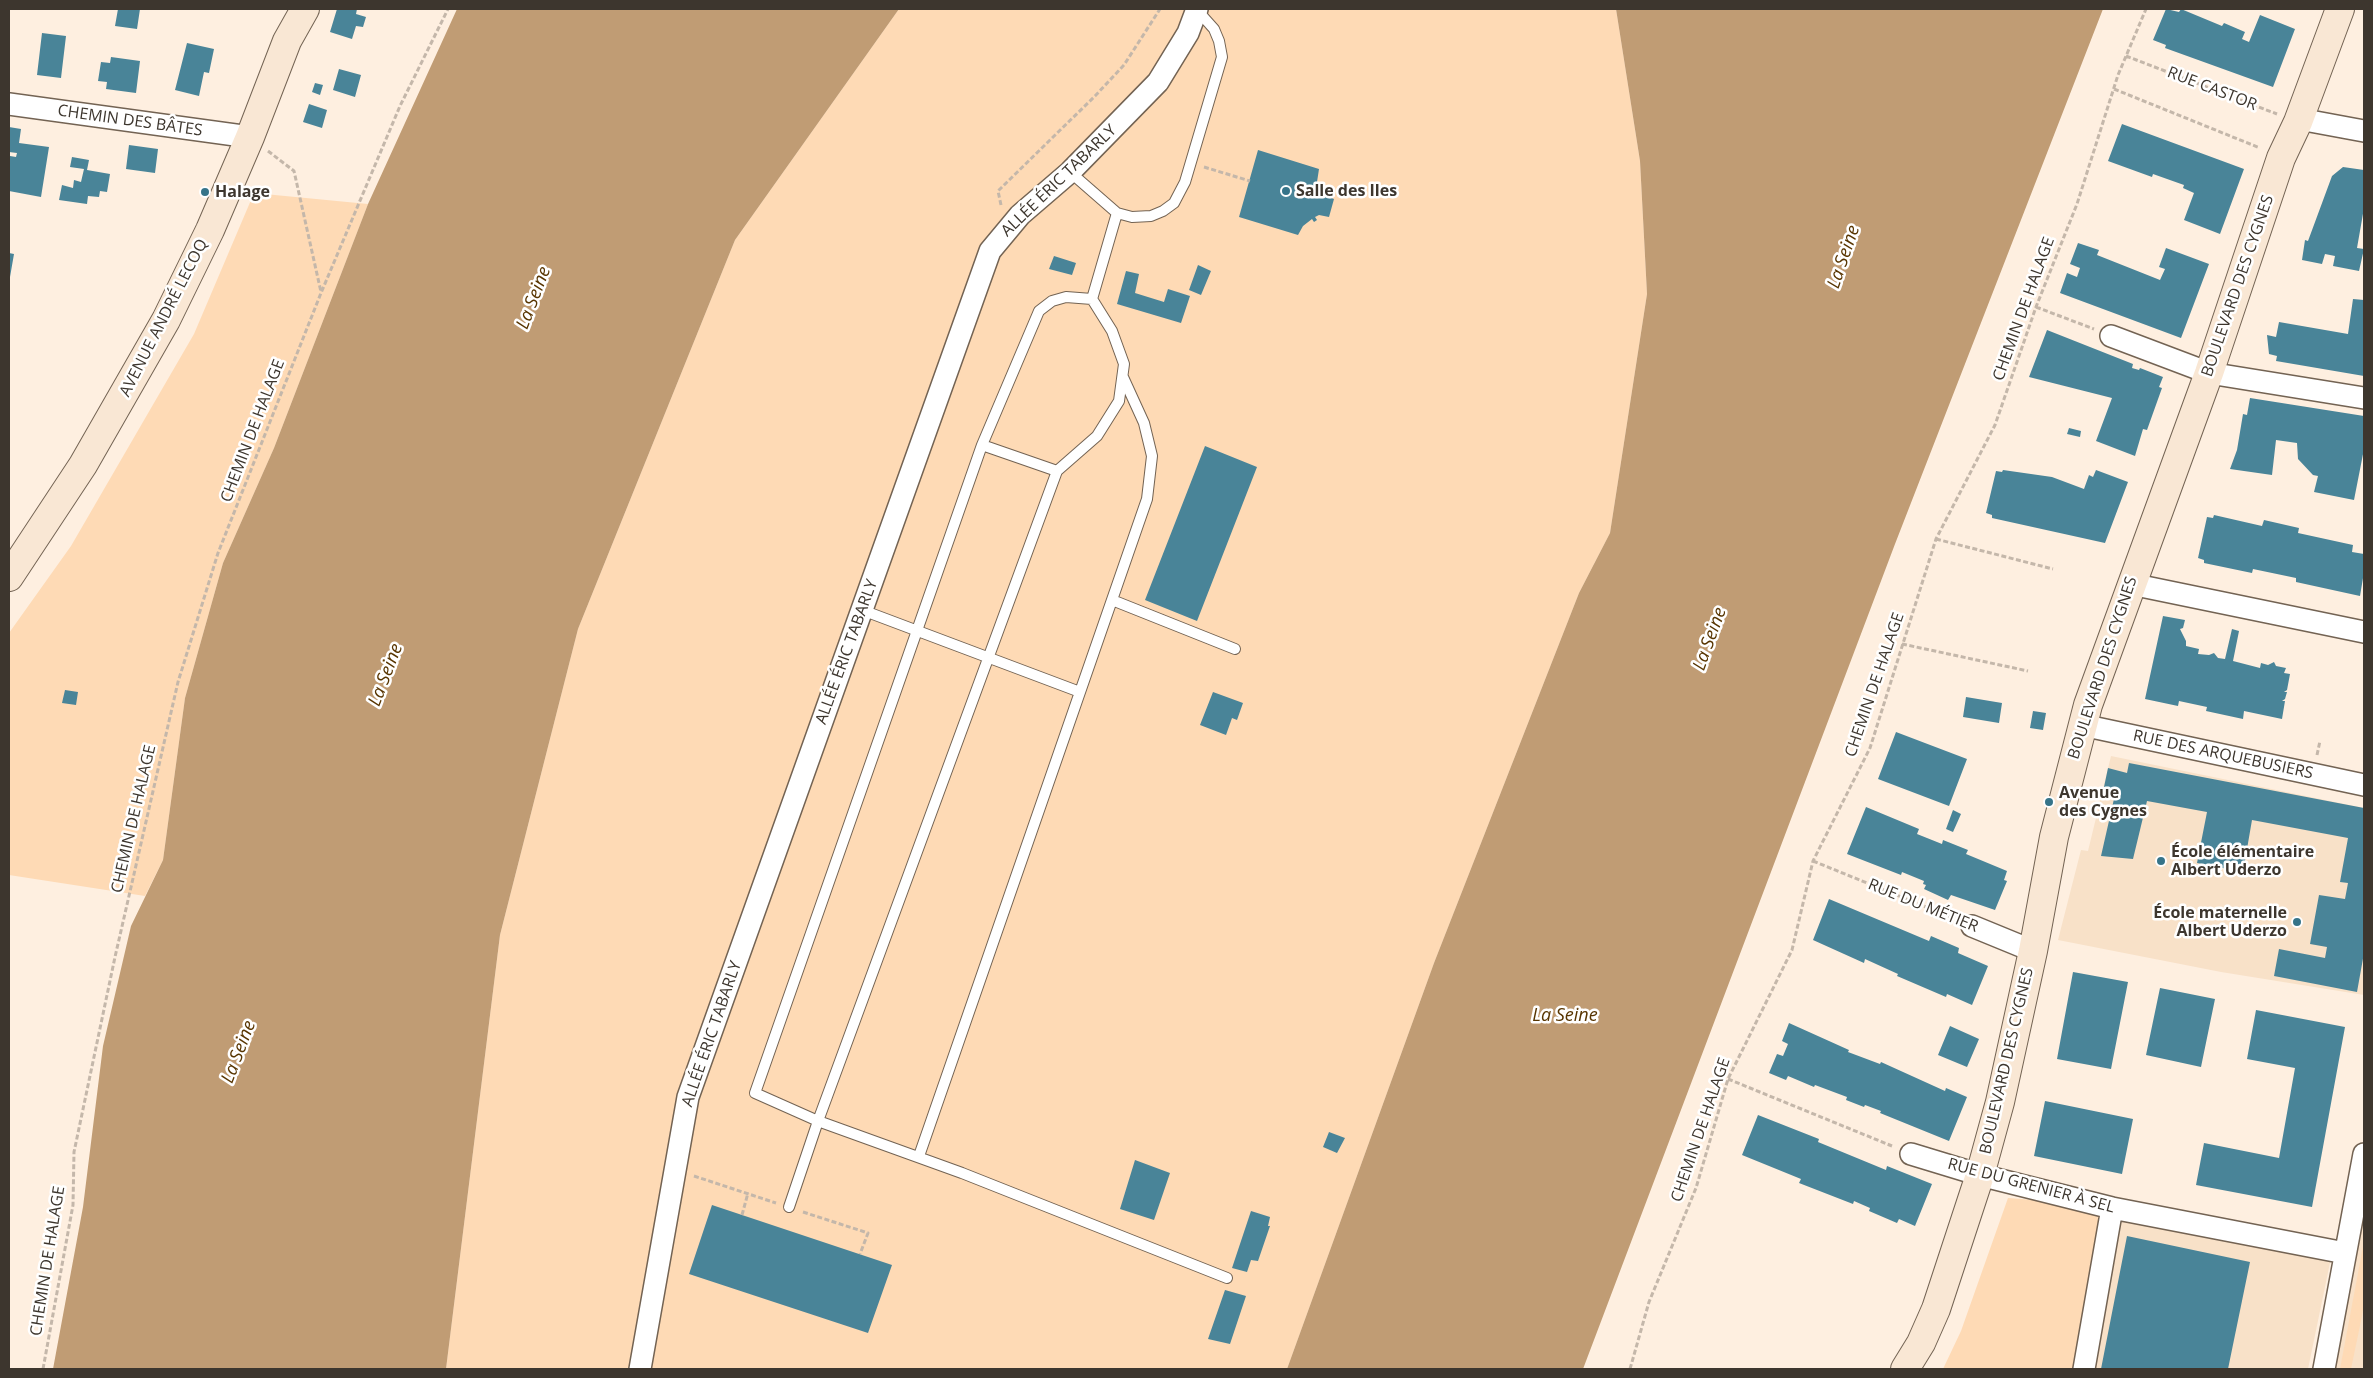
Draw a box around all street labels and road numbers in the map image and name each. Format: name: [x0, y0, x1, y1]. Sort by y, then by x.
street label: RUE CASTOR: [2164, 63, 2260, 115]
street label: CHEMIN DES BÂTES: [56, 101, 204, 141]
street label: ALLÉE ÉRIC TABARLY: [997, 121, 1121, 241]
street label: BOULEVARD DES CYGNES: [2198, 193, 2278, 379]
street label: CHEMIN DE HALAGE: [1989, 235, 2059, 383]
street label: AVENUE ANDRÉ LECOQ: [116, 236, 212, 400]
street label: CHEMIN DE HALAGE: [217, 357, 289, 505]
street label: BOULEVARD DES CYGNES: [2064, 574, 2142, 762]
street label: ALLÉE ÉRIC TABARLY: [812, 577, 882, 727]
street label: CHEMIN DE HALAGE: [1841, 610, 1909, 760]
street label: RUE DES ARQUEBUSIERS: [2131, 727, 2315, 783]
street label: CHEMIN DE HALAGE: [108, 743, 160, 895]
street label: RUE DU MÉTIER: [1865, 875, 1981, 937]
street label: ALLÉE ÉRIC TABARLY: [678, 959, 746, 1109]
street label: BOULEVARD DES CYGNES: [1976, 966, 2038, 1156]
street label: CHEMIN DE HALAGE: [1667, 1055, 1735, 1205]
street label: RUE DU GRENIER À SEL: [1945, 1154, 2117, 1218]
street label: CHEMIN DE HALAGE: [27, 1185, 69, 1337]

